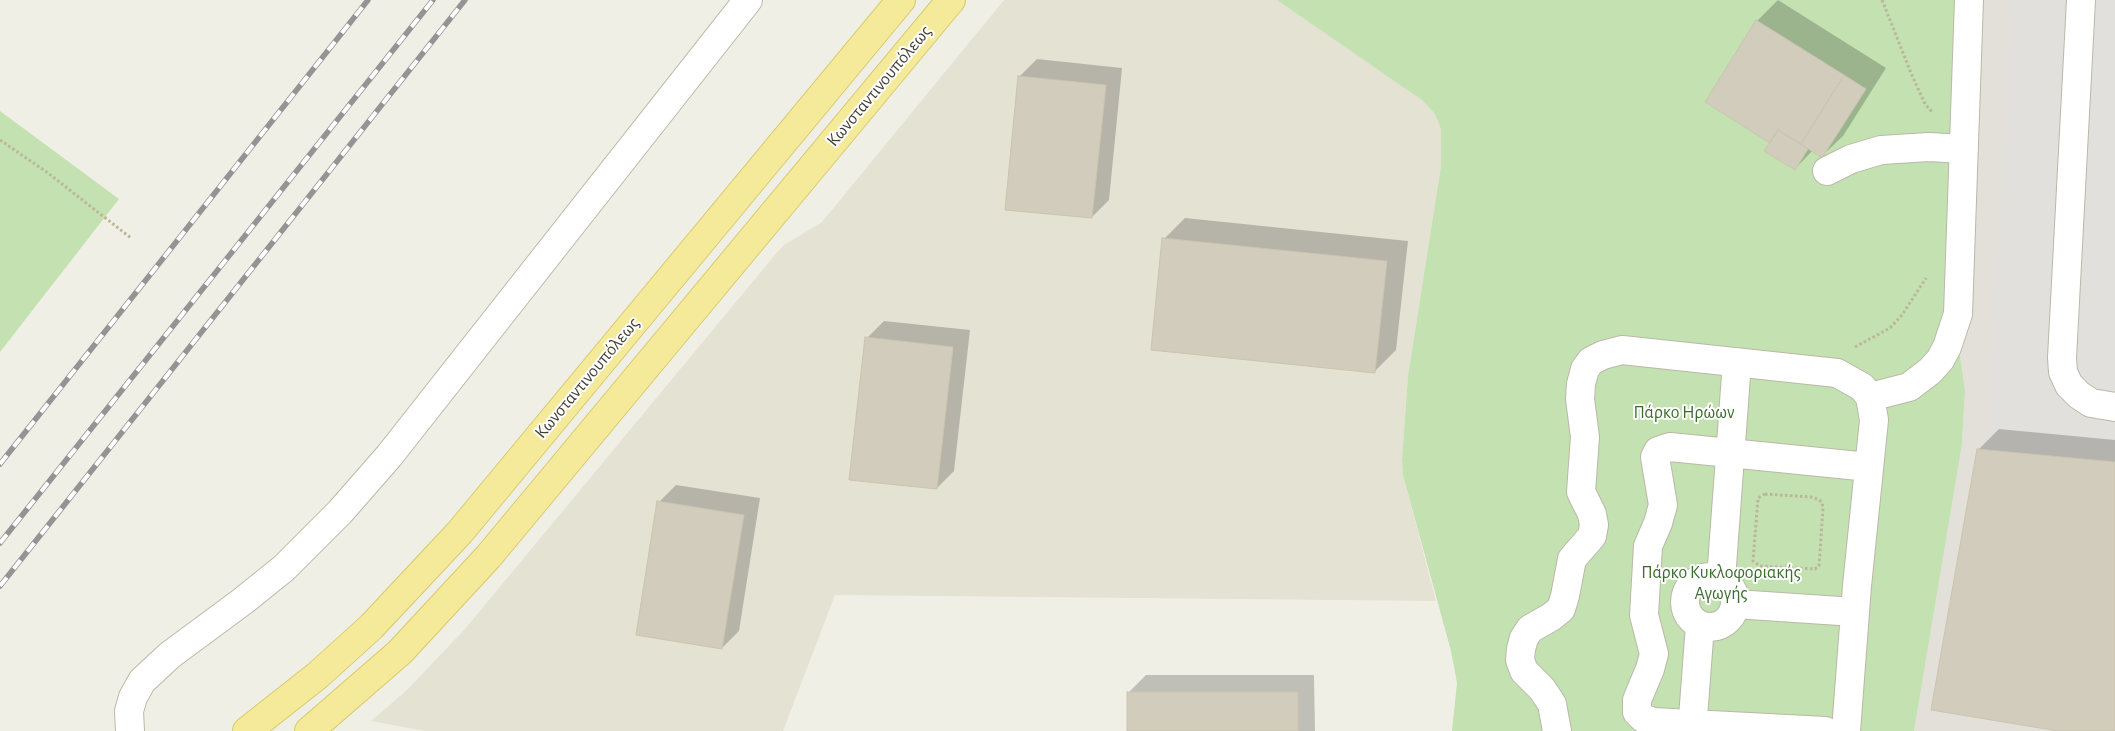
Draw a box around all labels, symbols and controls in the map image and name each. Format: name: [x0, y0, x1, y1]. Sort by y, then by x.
street label: Κωνσταντινουπόλεως: [822, 21, 936, 151]
street label: Κωνσταντινουπόλεως: [530, 313, 644, 443]
park label: Πάρκο Ηρώων: [1634, 402, 1734, 424]
park label: Πάρκο Κυκλοφοριακής Αγωγής: [1641, 562, 1801, 604]

